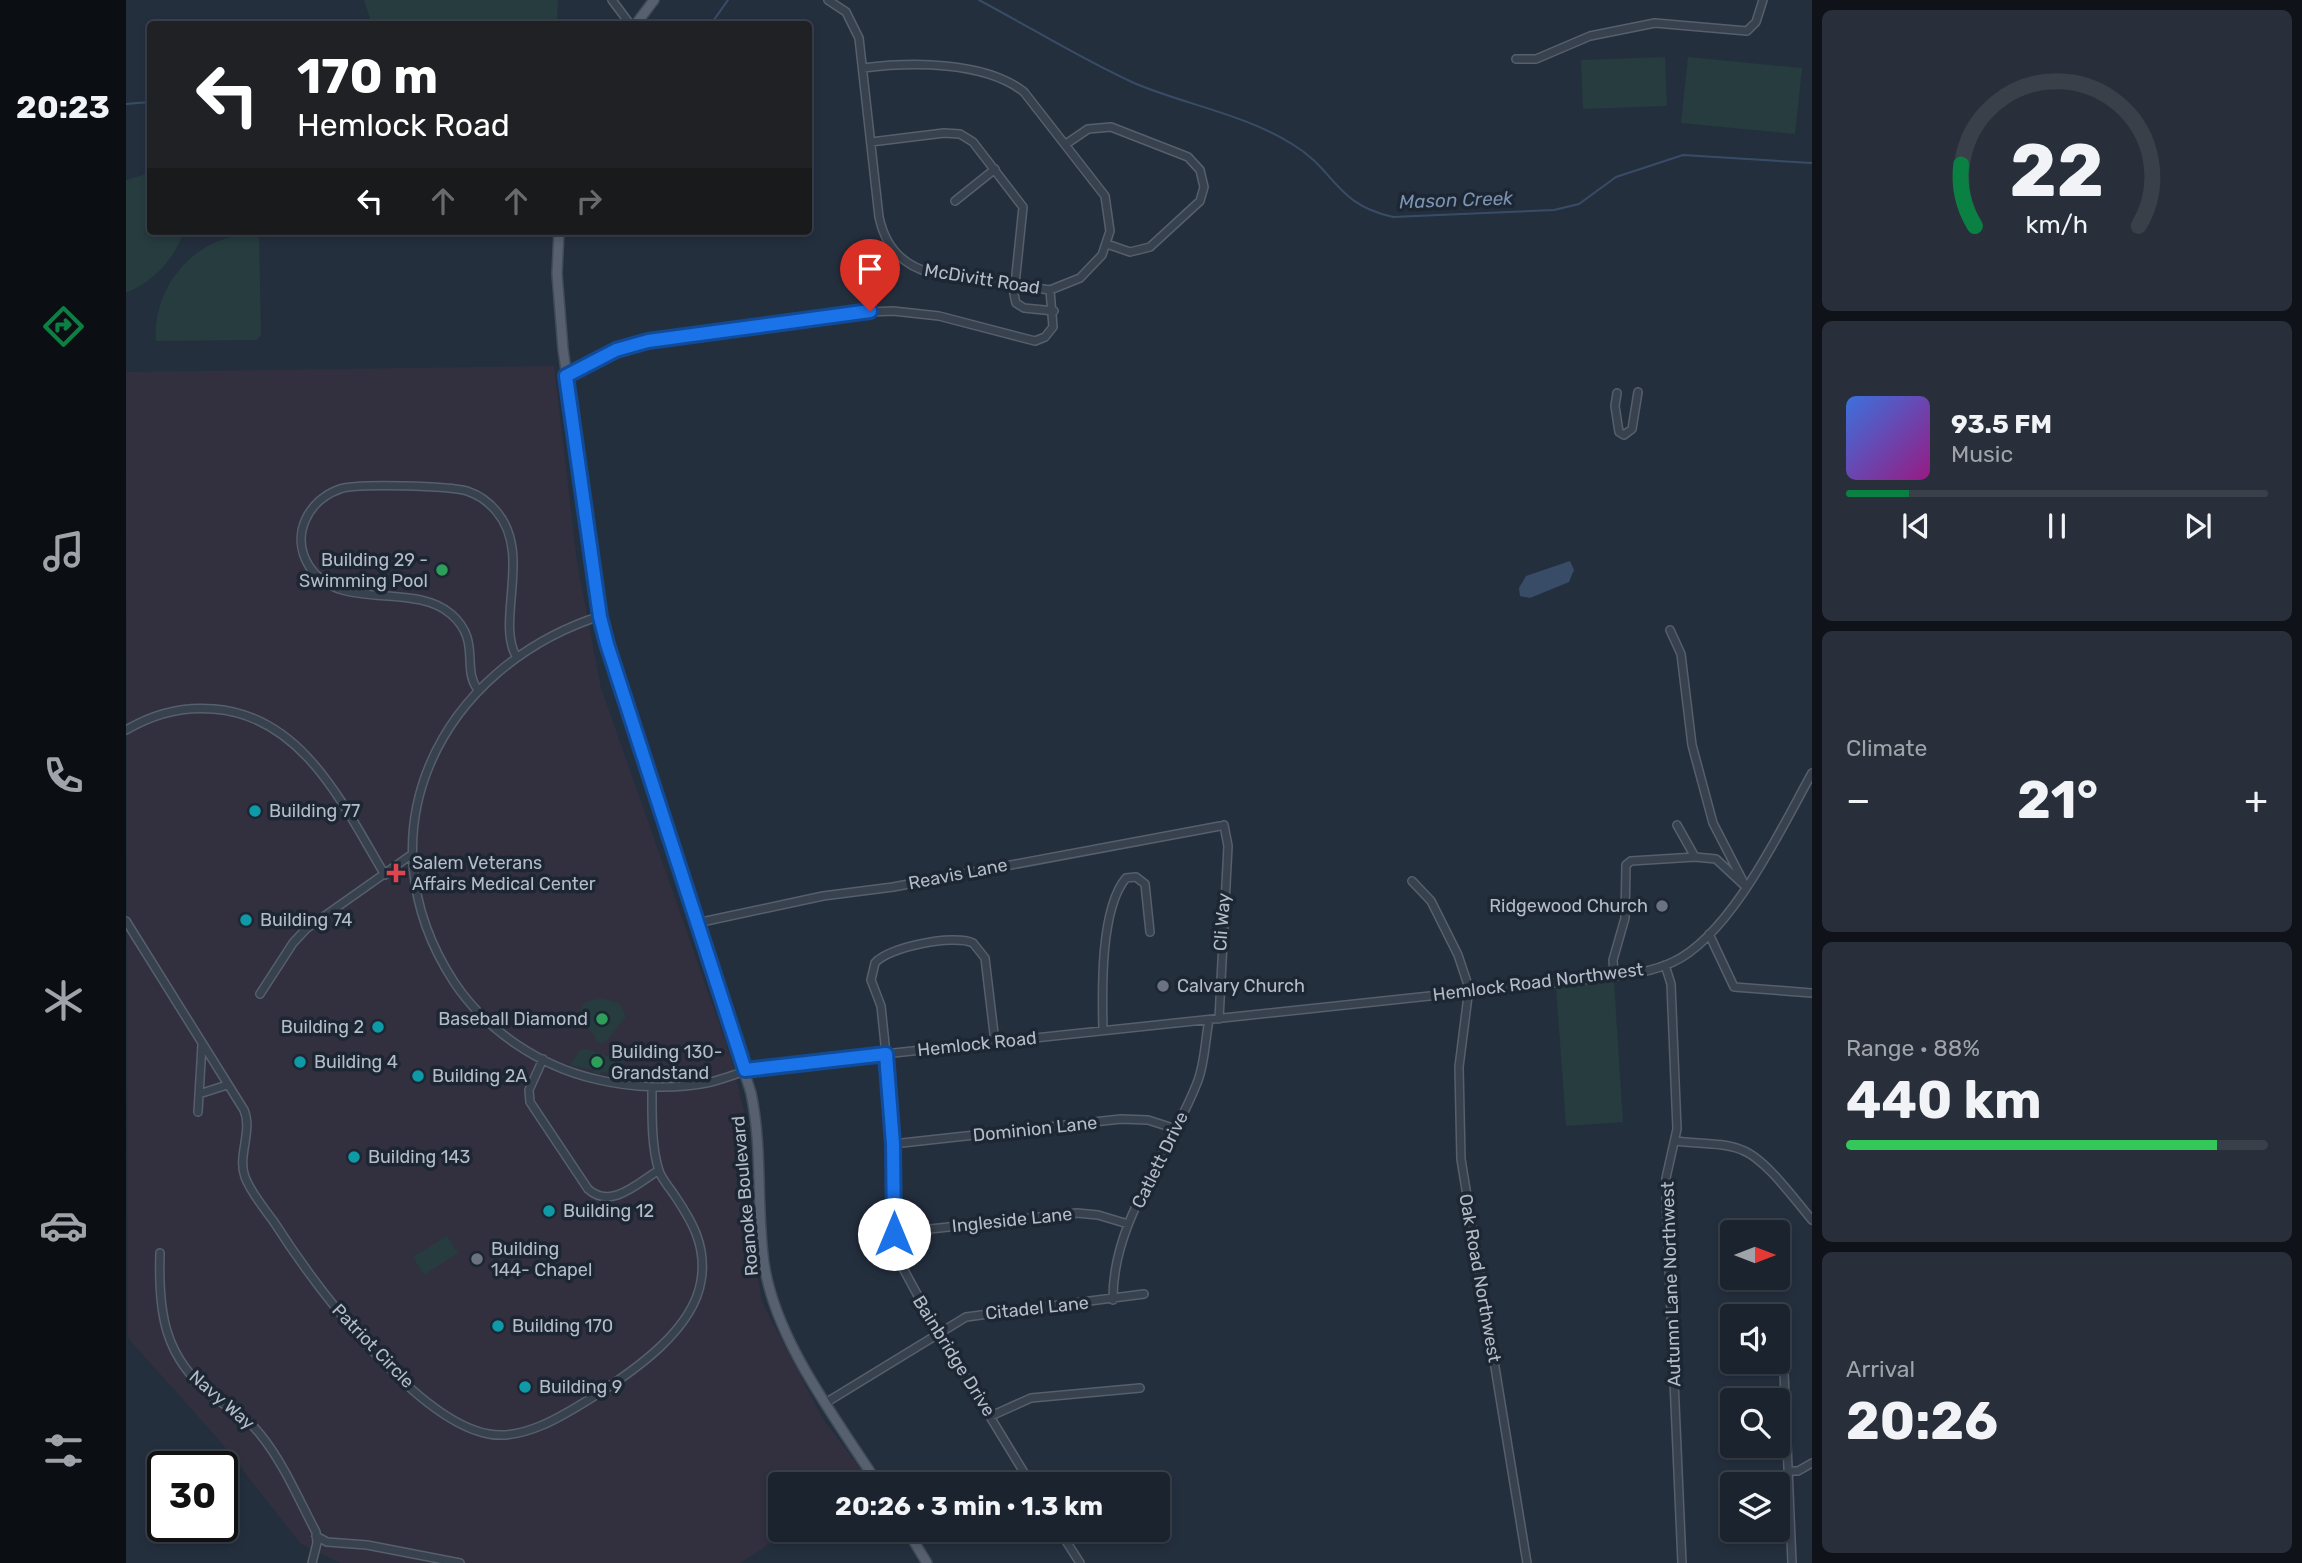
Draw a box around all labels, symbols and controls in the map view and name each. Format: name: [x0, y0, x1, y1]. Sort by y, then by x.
text: 170 m: [297, 47, 438, 105]
icon: left: [182, 49, 273, 140]
text: 20:23: [16, 88, 110, 126]
text: Hemlock Road: [297, 106, 510, 144]
text: 22: [2010, 129, 2104, 215]
icon: left: [351, 182, 389, 220]
icon: ahead: [424, 182, 462, 220]
icon: ahead: [497, 182, 535, 220]
icon: right: [570, 182, 608, 220]
water label: Mason Creek: [1399, 187, 1513, 213]
text: km/h: [2026, 210, 2088, 239]
pin: [840, 239, 900, 311]
icon: arrive: [851, 250, 889, 288]
street label: McDivitt Road: [923, 259, 1041, 299]
icon: directions: [39, 302, 88, 351]
text: 93.5 FM: [1951, 409, 2052, 440]
text: Music: [1951, 440, 2013, 468]
icon: previous: [1897, 507, 1935, 545]
icon: pause: [2038, 507, 2076, 545]
icon: next: [2179, 507, 2217, 545]
icon: music: [39, 527, 88, 576]
place label: Building 29 - Swimming Pool: [299, 549, 428, 592]
marker: Building 29 - Swimming Pool: [434, 562, 450, 578]
text: Climate: [1846, 734, 1927, 762]
icon: phone: [39, 751, 88, 800]
text: 21°: [2017, 769, 2098, 831]
text: −: [1846, 777, 1871, 823]
text: +: [2244, 777, 2268, 823]
place label: Building 77: [269, 800, 360, 822]
marker: Building 77: [247, 803, 263, 819]
place label: Salem Veterans Affairs Medical Center: [412, 852, 596, 895]
street label: Reavis Lane: [907, 854, 1009, 894]
marker: Salem Veterans Affairs Medical Center: [386, 863, 406, 883]
street label: Cli Way: [1209, 892, 1235, 952]
place label: Ridgewood Church: [1489, 895, 1648, 917]
marker: Ridgewood Church: [1654, 898, 1670, 914]
place label: Building 74: [260, 909, 353, 931]
marker: Building 74: [238, 912, 254, 928]
street label: Hemlock Road Northwest: [1431, 958, 1645, 1006]
place label: Calvary Church: [1177, 975, 1305, 997]
icon: climate: [39, 976, 88, 1025]
marker: Calvary Church: [1155, 978, 1171, 994]
place label: Baseball Diamond: [438, 1008, 588, 1030]
marker: Baseball Diamond: [594, 1011, 610, 1027]
place label: Building 2: [281, 1016, 364, 1038]
marker: Building 2: [370, 1019, 386, 1035]
street label: Hemlock Road: [916, 1027, 1038, 1061]
text: Range · 88%: [1846, 1034, 1980, 1062]
place label: Building 130- Grandstand: [611, 1041, 722, 1084]
place label: Building 4: [314, 1051, 398, 1073]
marker: Building 4: [292, 1054, 308, 1070]
marker: Building 130- Grandstand: [589, 1054, 605, 1070]
place label: Building 2A: [432, 1065, 527, 1087]
marker: Building 2A: [410, 1068, 426, 1084]
text: 440 km: [1846, 1069, 2042, 1131]
street label: Catlett Drive: [1127, 1108, 1193, 1212]
street label: Dominion Lane: [972, 1112, 1098, 1146]
street label: Roanoke Boulevard: [727, 1115, 763, 1277]
place label: Building 143: [368, 1146, 470, 1168]
marker: Building 143: [346, 1149, 362, 1165]
street label: Autumn Lane Northwest: [1656, 1181, 1686, 1387]
street label: Oak Road Northwest: [1454, 1192, 1506, 1364]
position arrow: [857, 1197, 931, 1271]
place label: Building 12: [563, 1200, 654, 1222]
icon: car: [39, 1201, 88, 1250]
marker: Building 12: [541, 1203, 557, 1219]
street label: Ingleside Lane: [951, 1203, 1073, 1237]
north arrow: [1720, 1220, 1790, 1290]
map controls: [1720, 1220, 1790, 1542]
place label: Building 144- Chapel: [491, 1238, 592, 1281]
marker: Building 144- Chapel: [469, 1251, 485, 1267]
street label: Bainbridge Drive: [908, 1291, 1000, 1421]
street label: Citadel Lane: [984, 1292, 1090, 1324]
street label: Patriot Circle: [327, 1299, 419, 1393]
button: sound: [1720, 1304, 1790, 1374]
place label: Building 170: [512, 1315, 613, 1337]
marker: Building 170: [490, 1318, 506, 1334]
text: Arrival: [1846, 1355, 1915, 1383]
street label: Navy Way: [185, 1366, 259, 1434]
place label: Building 9: [539, 1376, 622, 1398]
marker: Building 9: [517, 1379, 533, 1395]
button: search: [1720, 1388, 1790, 1458]
text: 20:26: [1846, 1390, 1998, 1452]
icon: filters: [39, 1426, 88, 1475]
speed limit sign: 30: [147, 1451, 238, 1542]
button: layers: [1720, 1472, 1790, 1542]
text: 20:26 · 3 min · 1.3 km: [835, 1491, 1103, 1522]

